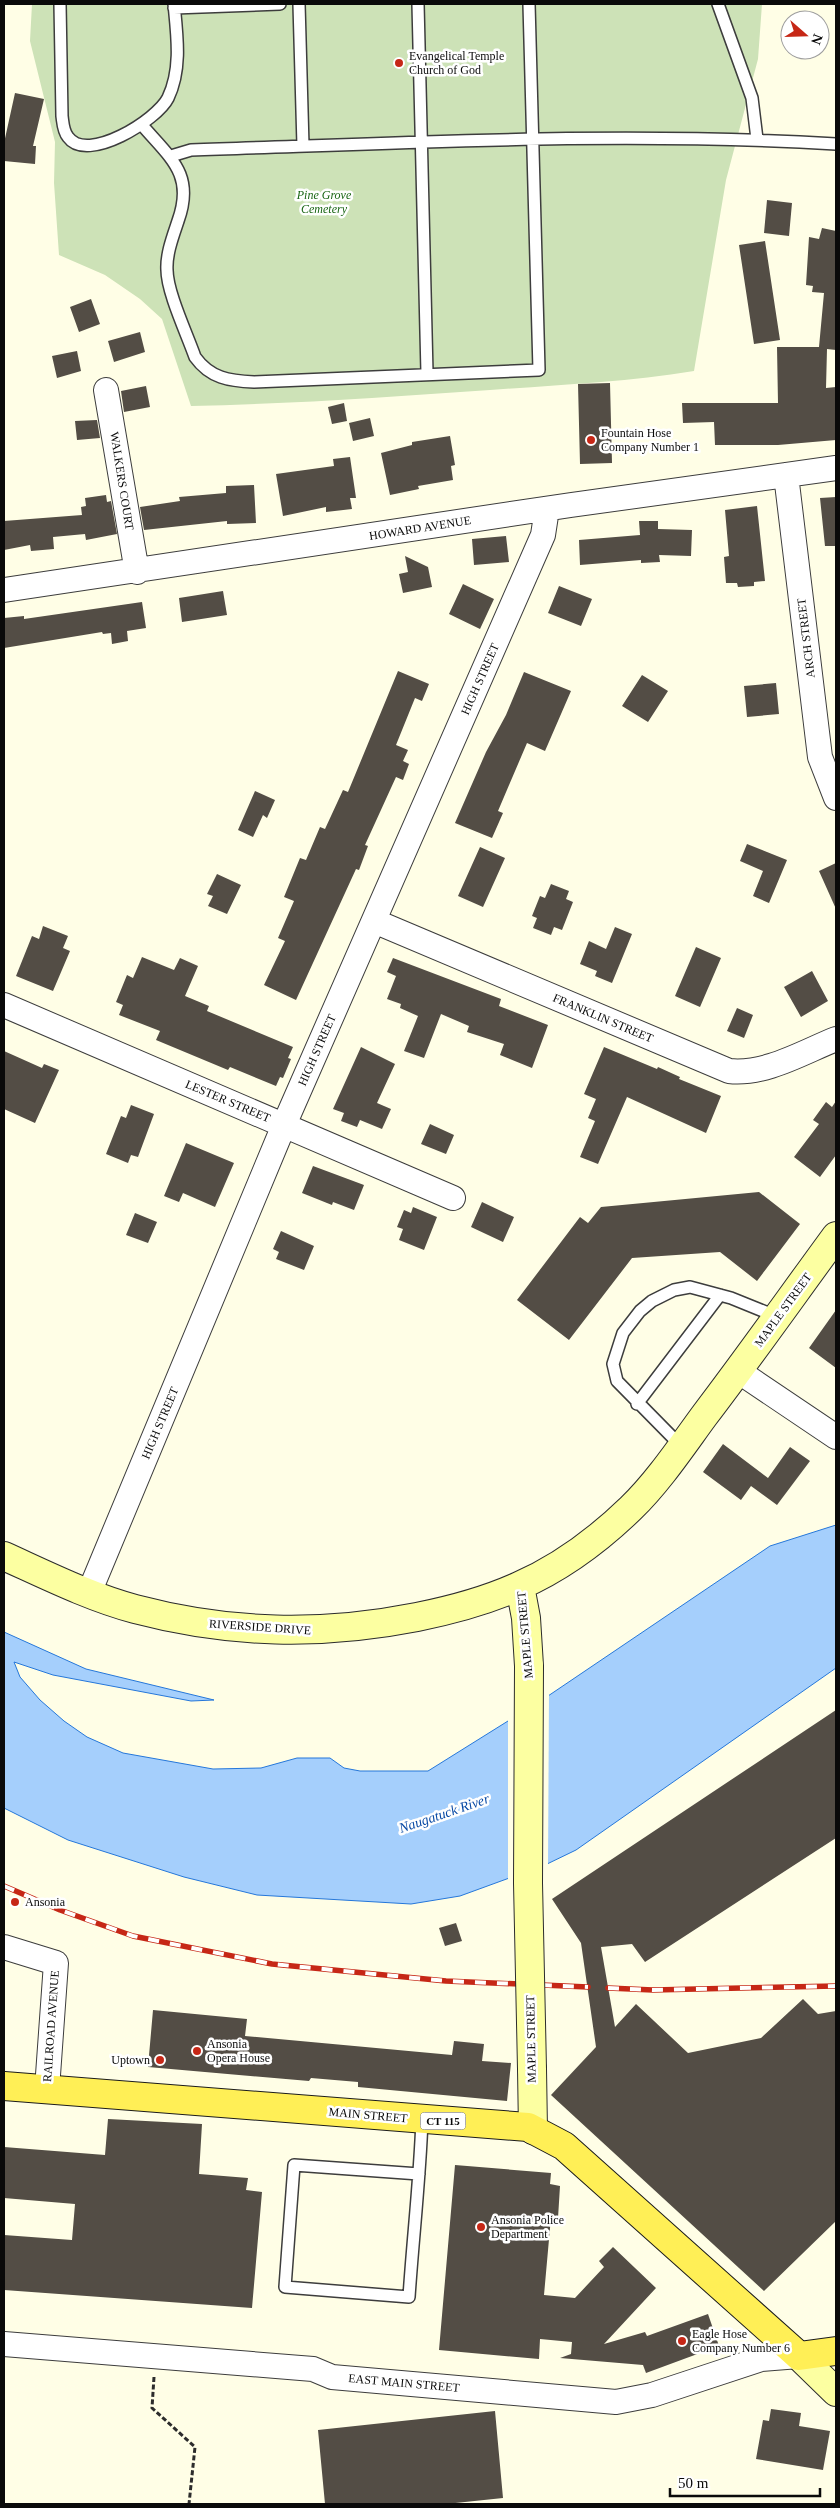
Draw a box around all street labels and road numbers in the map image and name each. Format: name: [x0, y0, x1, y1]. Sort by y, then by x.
street label: WALKERS COURT: [107, 431, 137, 532]
street label: HOWARD AVENUE: [368, 513, 472, 543]
street label: ARCH STREET: [794, 597, 818, 679]
street label: HIGH STREET: [458, 640, 502, 717]
street label: FRANKLIN STREET: [551, 991, 656, 1046]
street label: HIGH STREET: [295, 1011, 339, 1088]
street label: LESTER STREET: [183, 1077, 273, 1125]
street label: MAPLE STREET: [752, 1270, 815, 1350]
street label: HIGH STREET: [139, 1384, 182, 1461]
street label: MAPLE STREET: [514, 1590, 536, 1679]
street label: RIVERSIDE DRIVE: [208, 1616, 312, 1638]
street label: RAILROAD AVENUE: [40, 1970, 62, 2082]
street label: MAPLE STREET: [523, 1994, 539, 2083]
street label: MAIN STREET: [328, 2105, 409, 2125]
road number: CT 115: [420, 2112, 466, 2130]
street label: EAST MAIN STREET: [348, 2371, 461, 2395]

